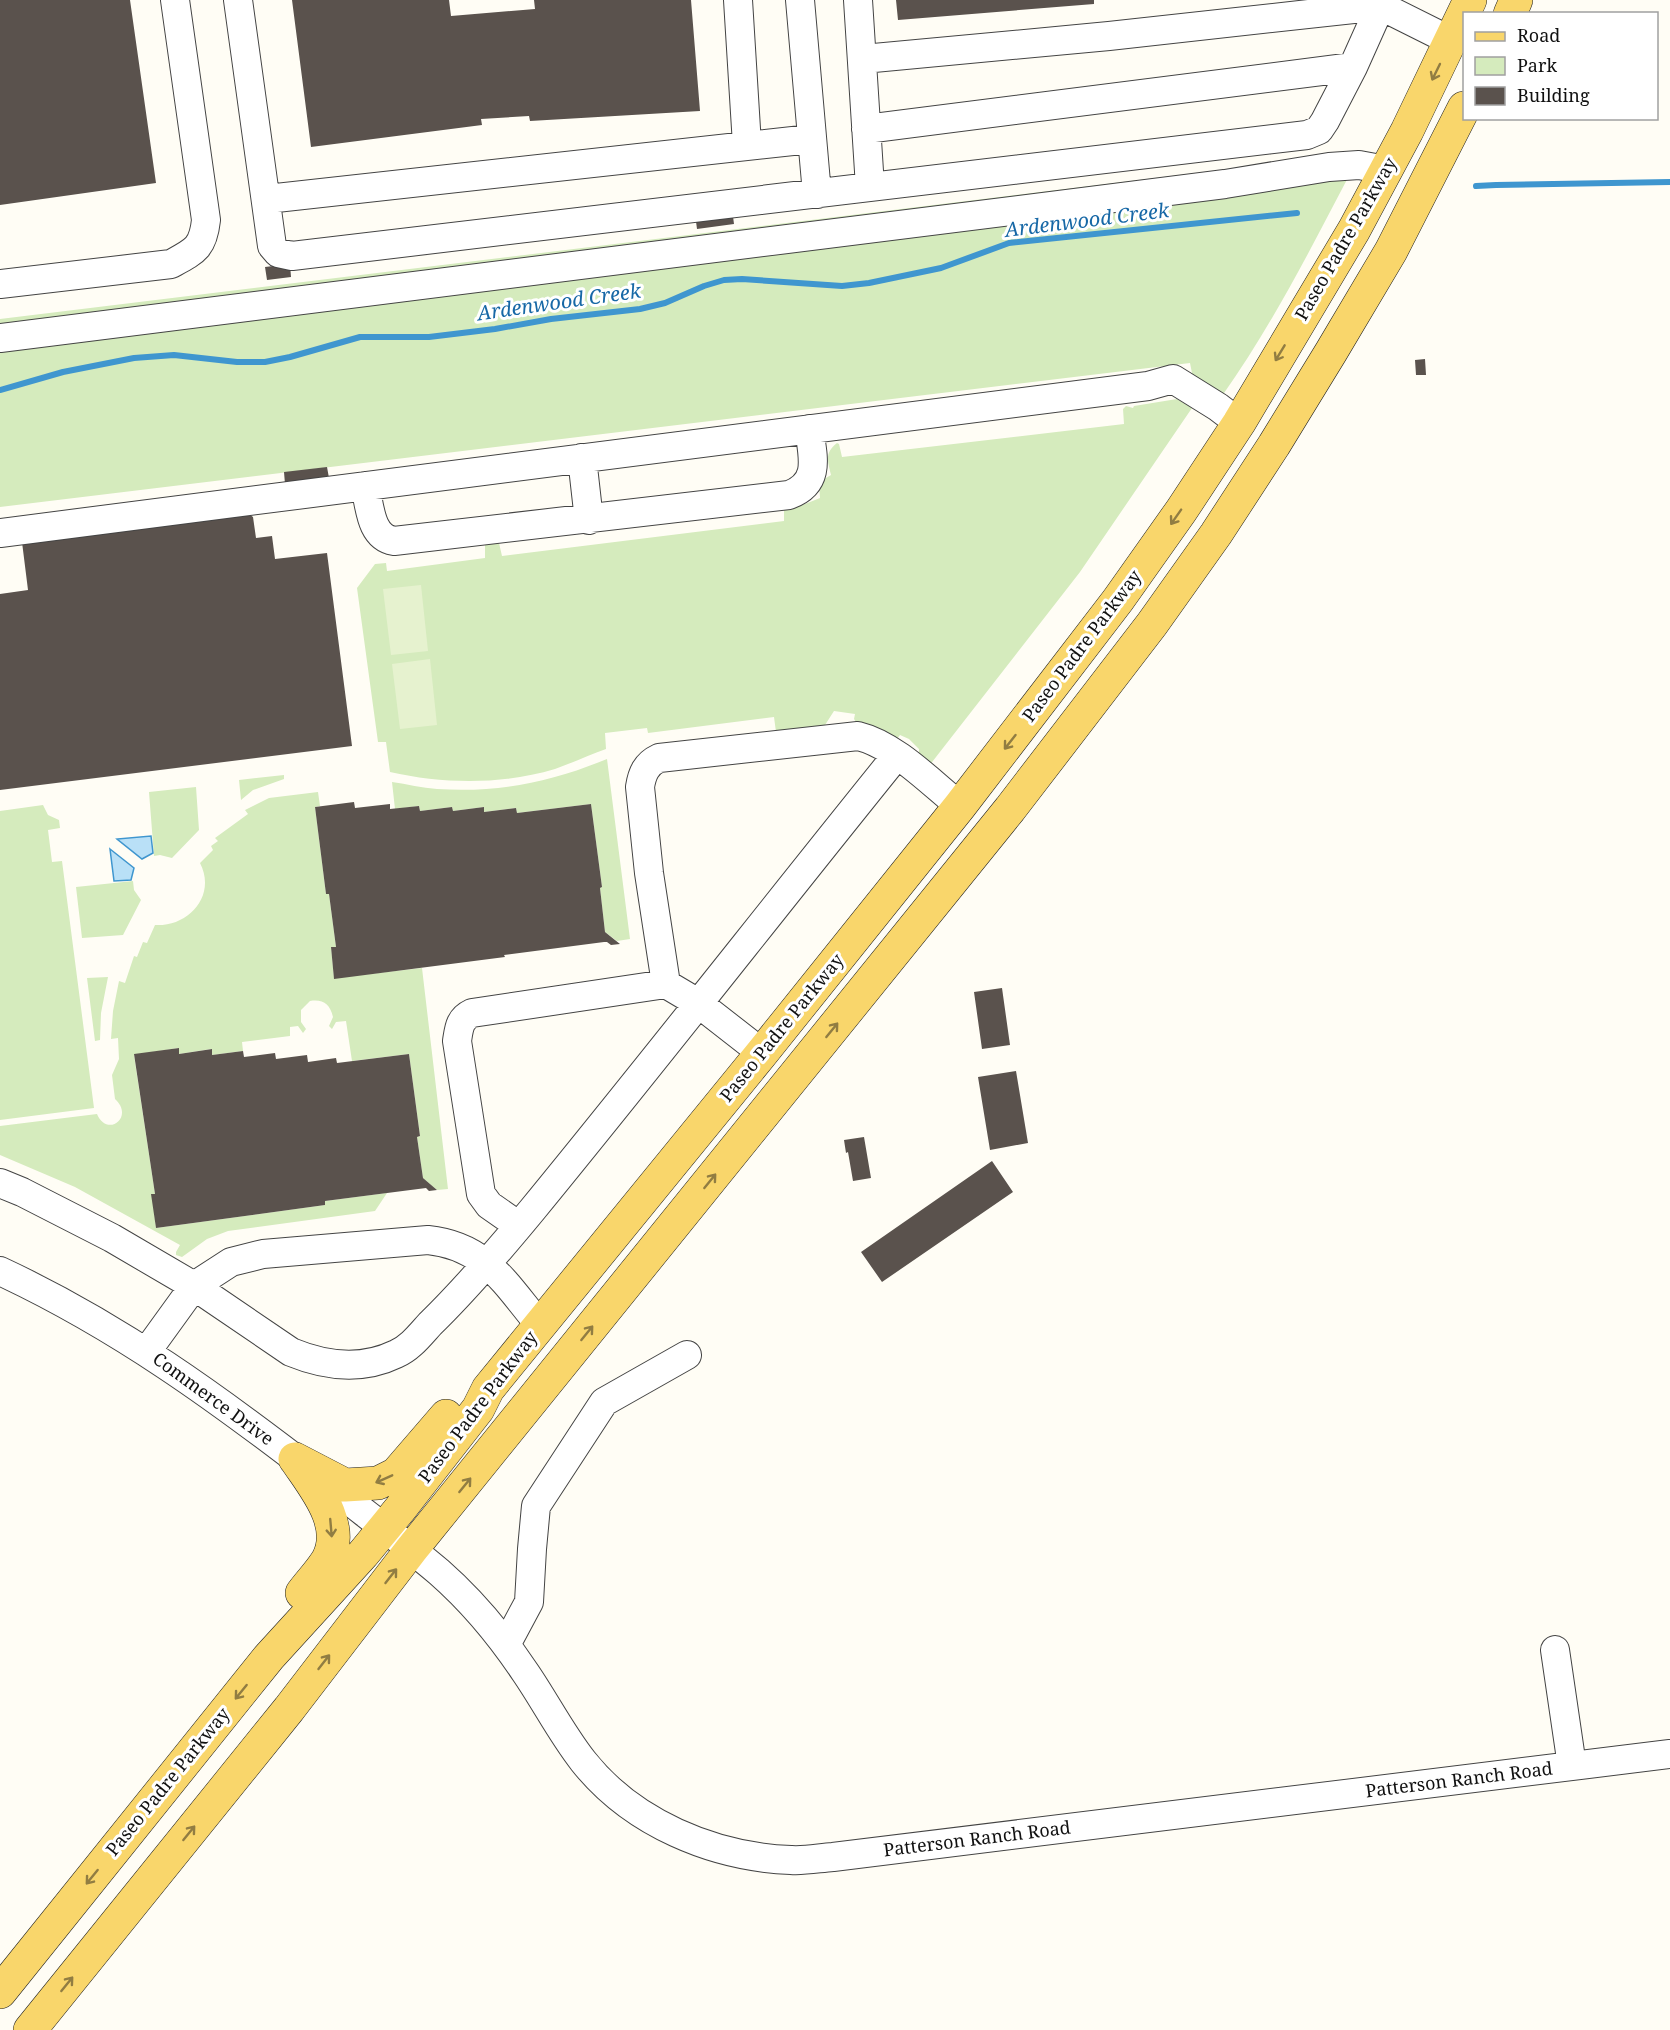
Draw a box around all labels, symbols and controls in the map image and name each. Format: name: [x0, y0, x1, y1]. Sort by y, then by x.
legend: [1463, 12, 1658, 120]
text: Road: [1517, 23, 1560, 47]
text: Park: [1517, 53, 1557, 77]
one-way arrow: [1429, 62, 1441, 80]
text: Building: [1517, 83, 1590, 107]
street label: Paseo Padre Parkway: [1289, 152, 1402, 324]
water label: Ardenwood Creek: [1001, 196, 1171, 243]
water label: Ardenwood Creek: [473, 277, 643, 327]
one-way arrow: [1274, 344, 1286, 361]
one-way arrow: [1170, 509, 1182, 525]
street label: Paseo Padre Parkway: [1016, 564, 1147, 726]
one-way arrow: [1004, 733, 1017, 749]
street label: Paseo Padre Parkway: [714, 948, 849, 1106]
one-way arrow: [825, 1023, 839, 1038]
one-way arrow: [703, 1174, 716, 1190]
street label: Paseo Padre Parkway: [412, 1325, 543, 1487]
one-way arrow: [580, 1326, 594, 1341]
street label: Commerce Drive: [148, 1346, 279, 1450]
one-way arrow: [376, 1474, 394, 1485]
one-way arrow: [458, 1477, 471, 1493]
one-way arrow: [326, 1517, 337, 1537]
one-way arrow: [385, 1568, 398, 1584]
one-way arrow: [318, 1655, 331, 1671]
one-way arrow: [234, 1683, 247, 1699]
street label: Paseo Padre Parkway: [100, 1702, 235, 1860]
street label: Patterson Ranch Road: [1364, 1756, 1554, 1802]
street label: Patterson Ranch Road: [882, 1815, 1072, 1861]
one-way arrow: [182, 1825, 195, 1841]
one-way arrow: [86, 1868, 99, 1884]
one-way arrow: [60, 1977, 73, 1993]

